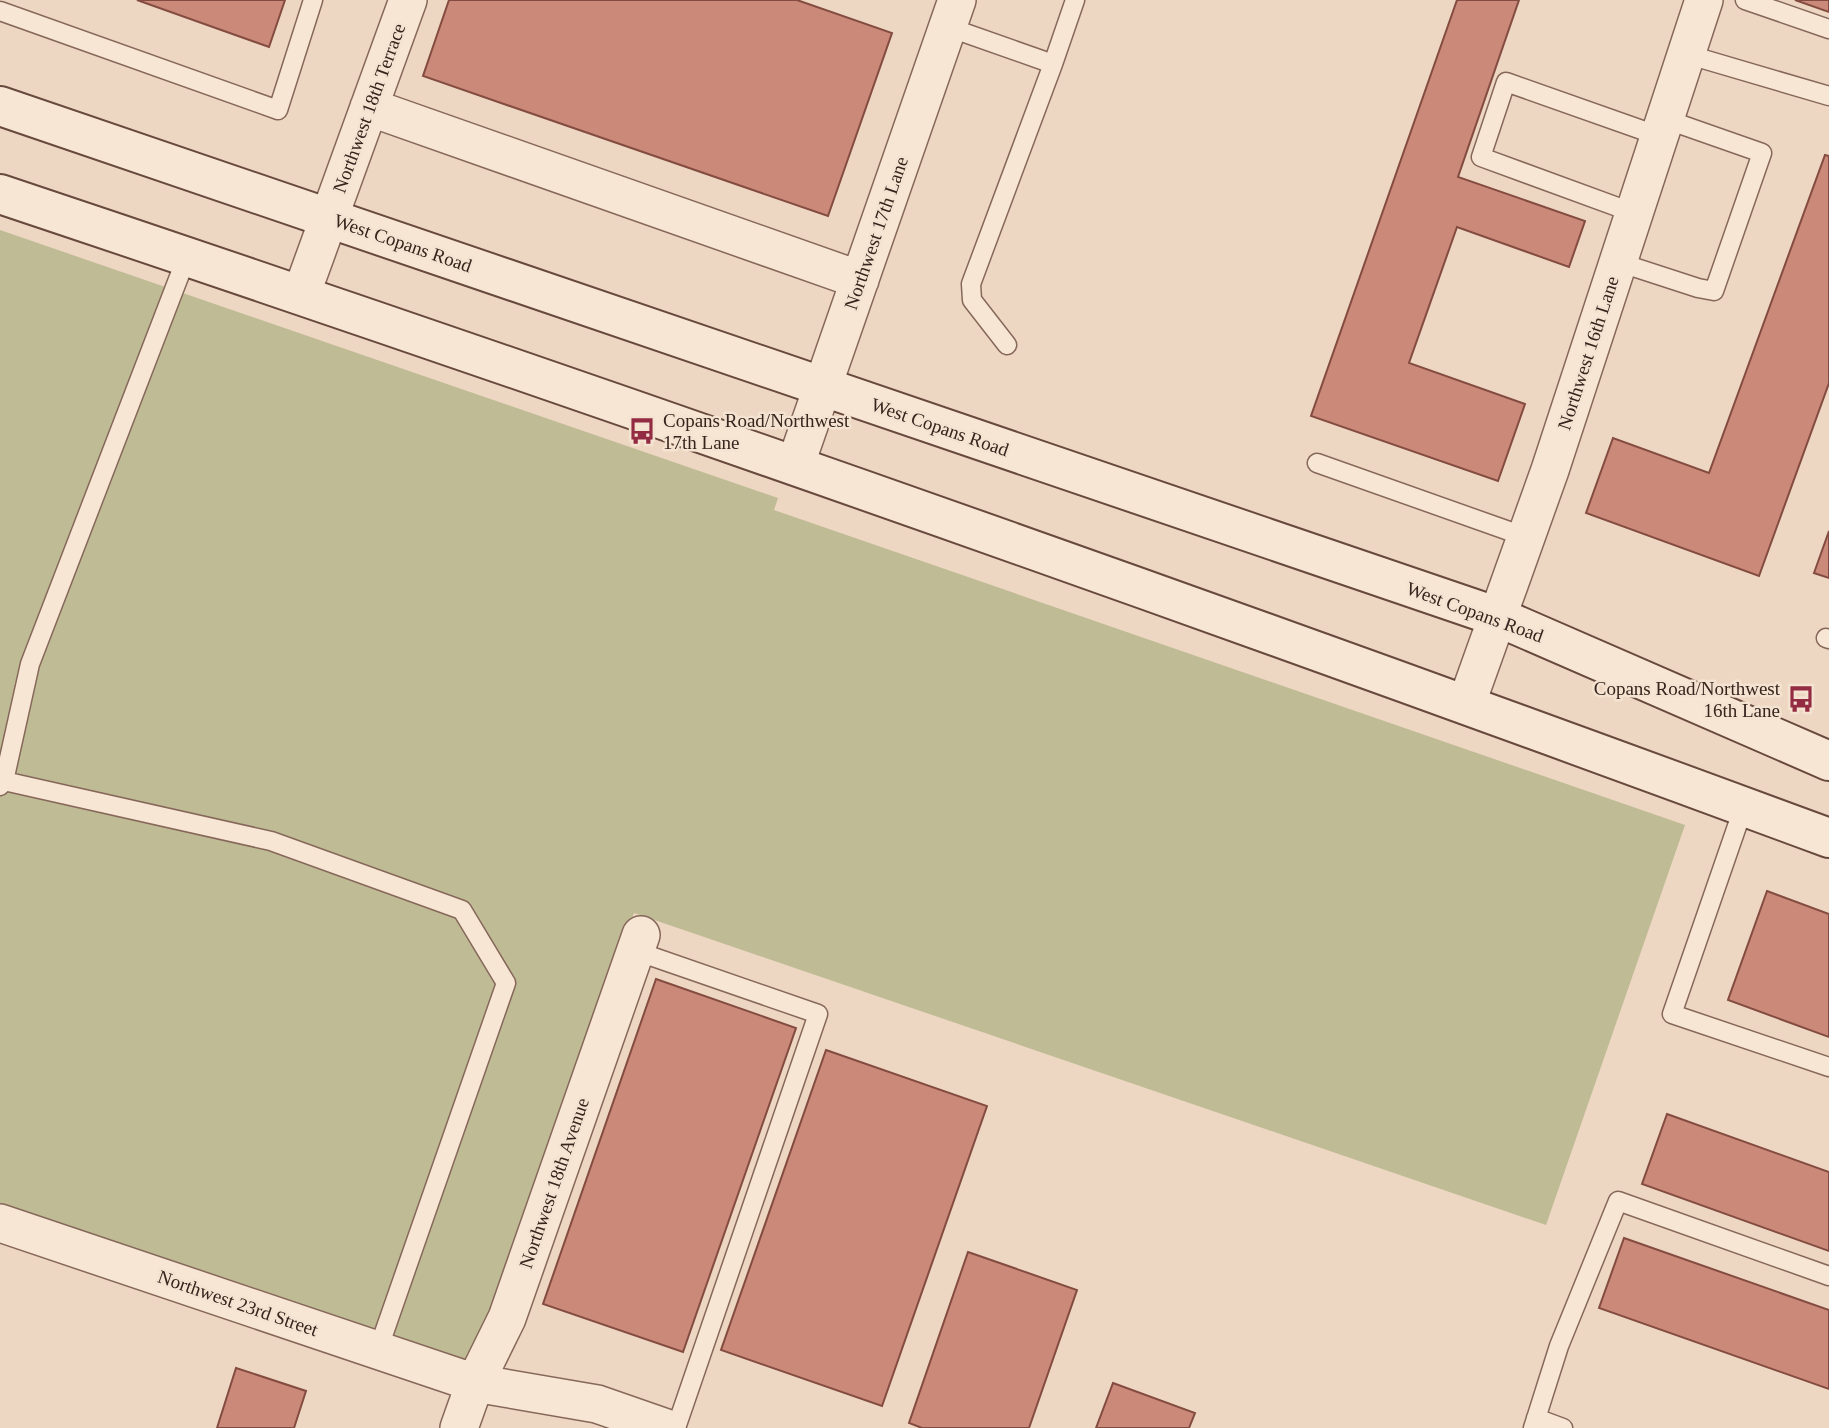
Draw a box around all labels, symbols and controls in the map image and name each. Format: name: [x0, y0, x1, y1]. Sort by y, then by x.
street label: Northwest 18th Terrace: [329, 20, 409, 196]
street label: Northwest 17th Lane: [840, 154, 912, 312]
street label: West Copans Road: [331, 210, 475, 277]
street label: Northwest 16th Lane: [1553, 273, 1623, 433]
street label: West Copans Road: [868, 394, 1012, 461]
place label: Copans Road/Northwest 17th Lane: [663, 410, 850, 453]
bus stop icon: Copans Road/Northwest 17th Lane: [627, 416, 657, 446]
street label: West Copans Road: [1404, 577, 1547, 647]
place label: Copans Road/Northwest 16th Lane: [1594, 678, 1781, 721]
bus stop icon: Copans Road/Northwest 16th Lane: [1786, 684, 1816, 714]
street label: Northwest 18th Avenue: [515, 1095, 593, 1271]
street label: Northwest 23rd Street: [155, 1266, 321, 1340]

